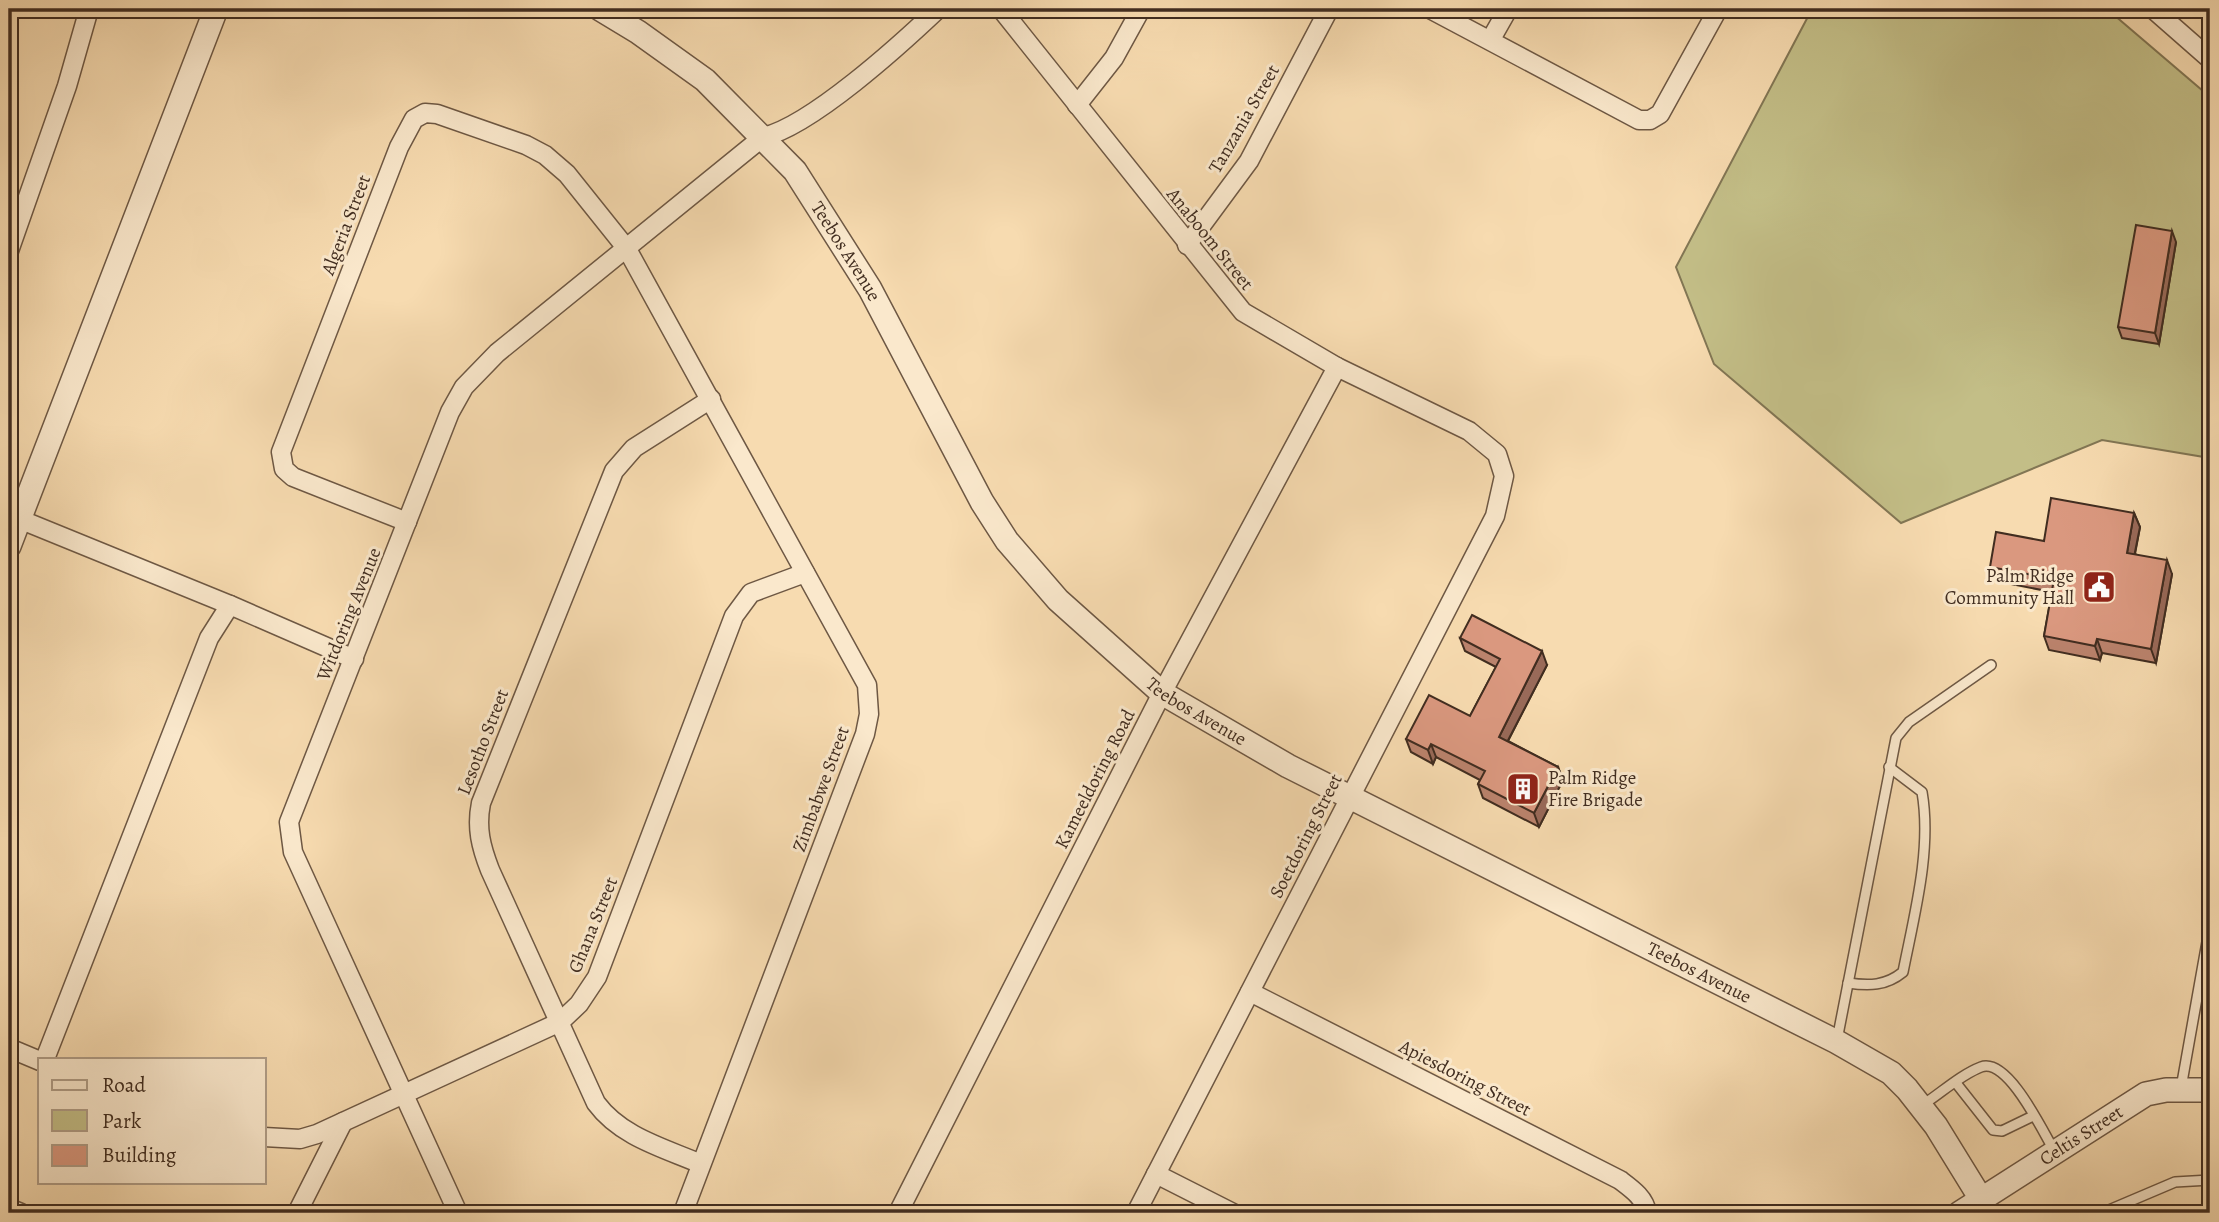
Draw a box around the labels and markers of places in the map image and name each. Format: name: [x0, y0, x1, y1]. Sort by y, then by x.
place label: Palm Ridge Community Hall: [1945, 563, 2074, 611]
public building icon: Palm Ridge Community Hall: [2080, 568, 2118, 606]
place label: Palm Ridge Fire Brigade: [1548, 765, 1643, 813]
building icon: Palm Ridge Fire Brigade: [1504, 770, 1542, 808]

